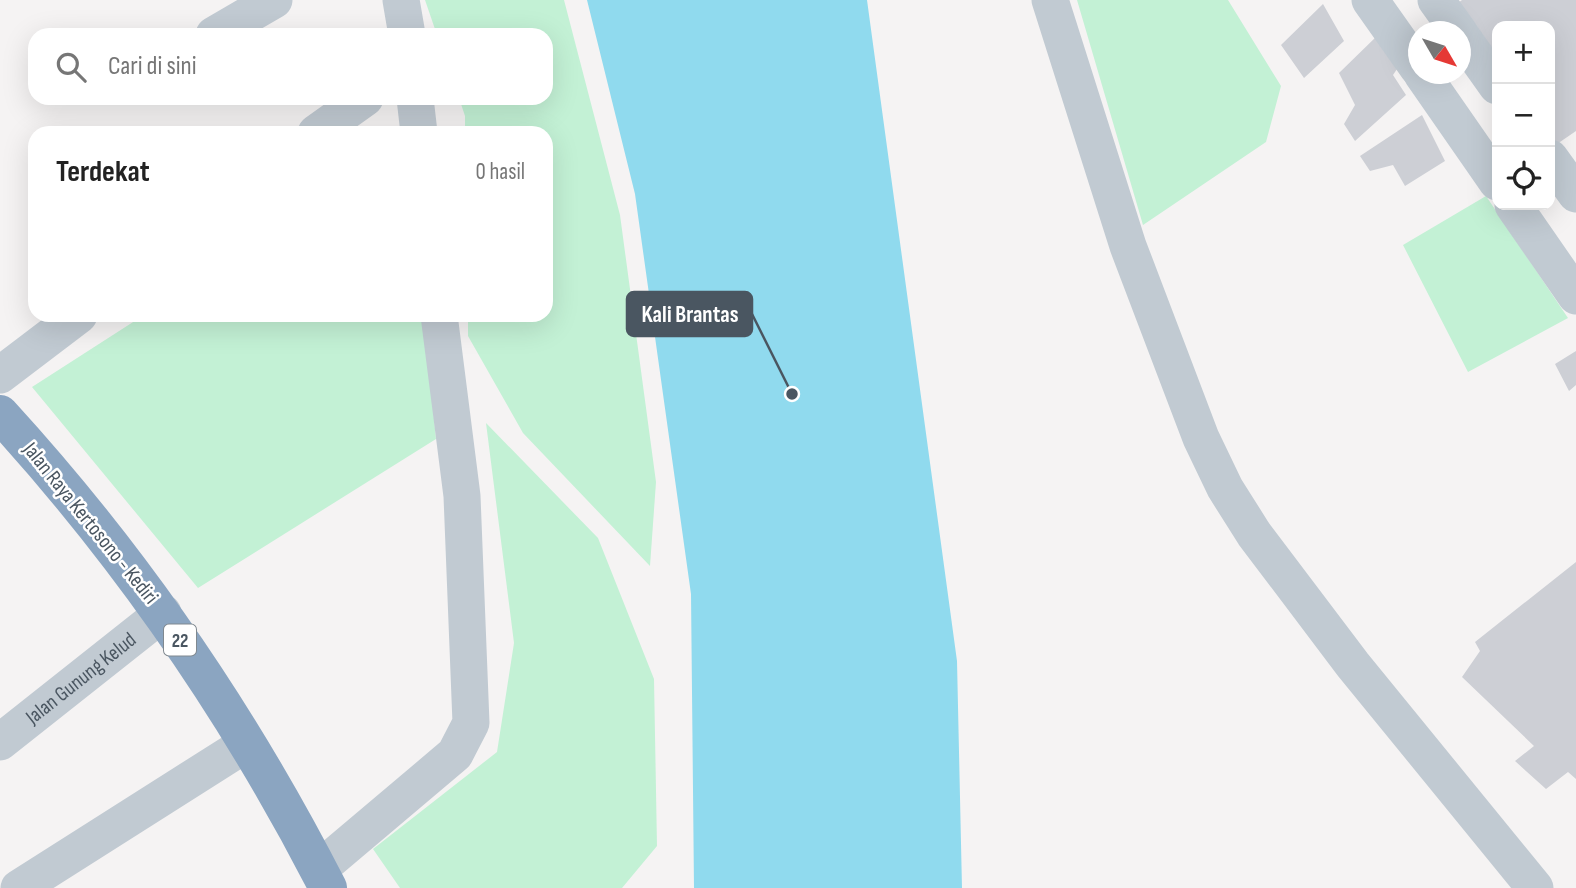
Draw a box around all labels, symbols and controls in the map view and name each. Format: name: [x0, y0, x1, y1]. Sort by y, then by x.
north arrow: [1408, 21, 1471, 84]
map controls: [1492, 21, 1555, 210]
button: +: [1492, 21, 1555, 84]
search box: [28, 28, 553, 105]
icon: search: [52, 48, 90, 86]
text: Cari di sini: [108, 51, 197, 82]
button: −: [1492, 84, 1555, 147]
button: locate: [1492, 147, 1555, 210]
text: Terdekat: [56, 154, 150, 190]
text: 0 hasil: [476, 158, 525, 186]
callout: Kali Brantas: [627, 292, 752, 336]
text: Kali Brantas: [641, 301, 739, 329]
street label: Jalan Raya Kertosono - Kediri: [17, 437, 163, 609]
road number: 22: [164, 624, 196, 656]
street label: Jalan Gunung Kelud: [20, 627, 141, 730]

